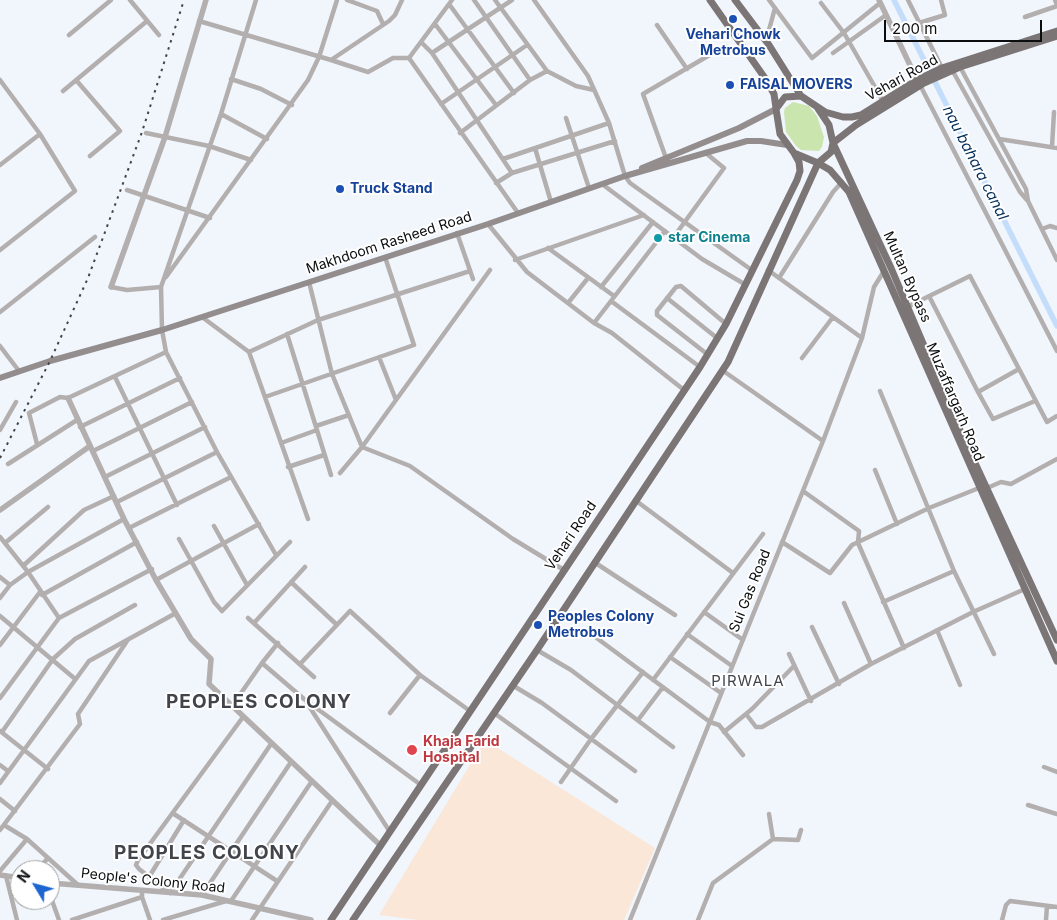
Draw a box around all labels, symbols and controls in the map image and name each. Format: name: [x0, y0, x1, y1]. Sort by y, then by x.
scale bar: [887, 10, 1044, 42]
marker: Vehari Chowk Metrobus: [727, 13, 739, 25]
text: 200 m: [892, 19, 937, 38]
place label: Vehari Chowk Metrobus: [685, 27, 781, 59]
street label: Vehari Road: [863, 51, 941, 105]
place label: FAISAL MOVERS: [740, 77, 853, 93]
marker: FAISAL MOVERS: [724, 79, 736, 91]
water label: nau bahara canal: [938, 103, 1012, 223]
place label: Truck Stand: [350, 181, 433, 197]
marker: Truck Stand: [334, 183, 346, 195]
street label: Makhdoom Rasheed Road: [304, 208, 474, 278]
street label: Multan Bypass: [879, 229, 935, 325]
place label: star Cinema: [668, 230, 750, 246]
marker: star Cinema: [652, 232, 664, 244]
street label: Muzaffargarh Road: [922, 340, 988, 464]
street label: Vehari Road: [542, 498, 600, 574]
street label: Sui Gas Road: [726, 547, 774, 635]
place label: Peoples Colony Metrobus: [548, 609, 654, 642]
marker: Peoples Colony Metrobus: [532, 619, 544, 631]
district label: PIRWALA: [710, 672, 786, 690]
district label: PEOPLES COLONY: [164, 691, 354, 713]
place label: Khaja Farid Hospital: [423, 734, 500, 766]
marker: Khaja Farid Hospital: [405, 743, 419, 757]
district label: PEOPLES COLONY: [112, 842, 302, 864]
north arrow: [10, 860, 60, 910]
street label: People's Colony Road: [80, 865, 226, 897]
text: N: [13, 867, 33, 886]

